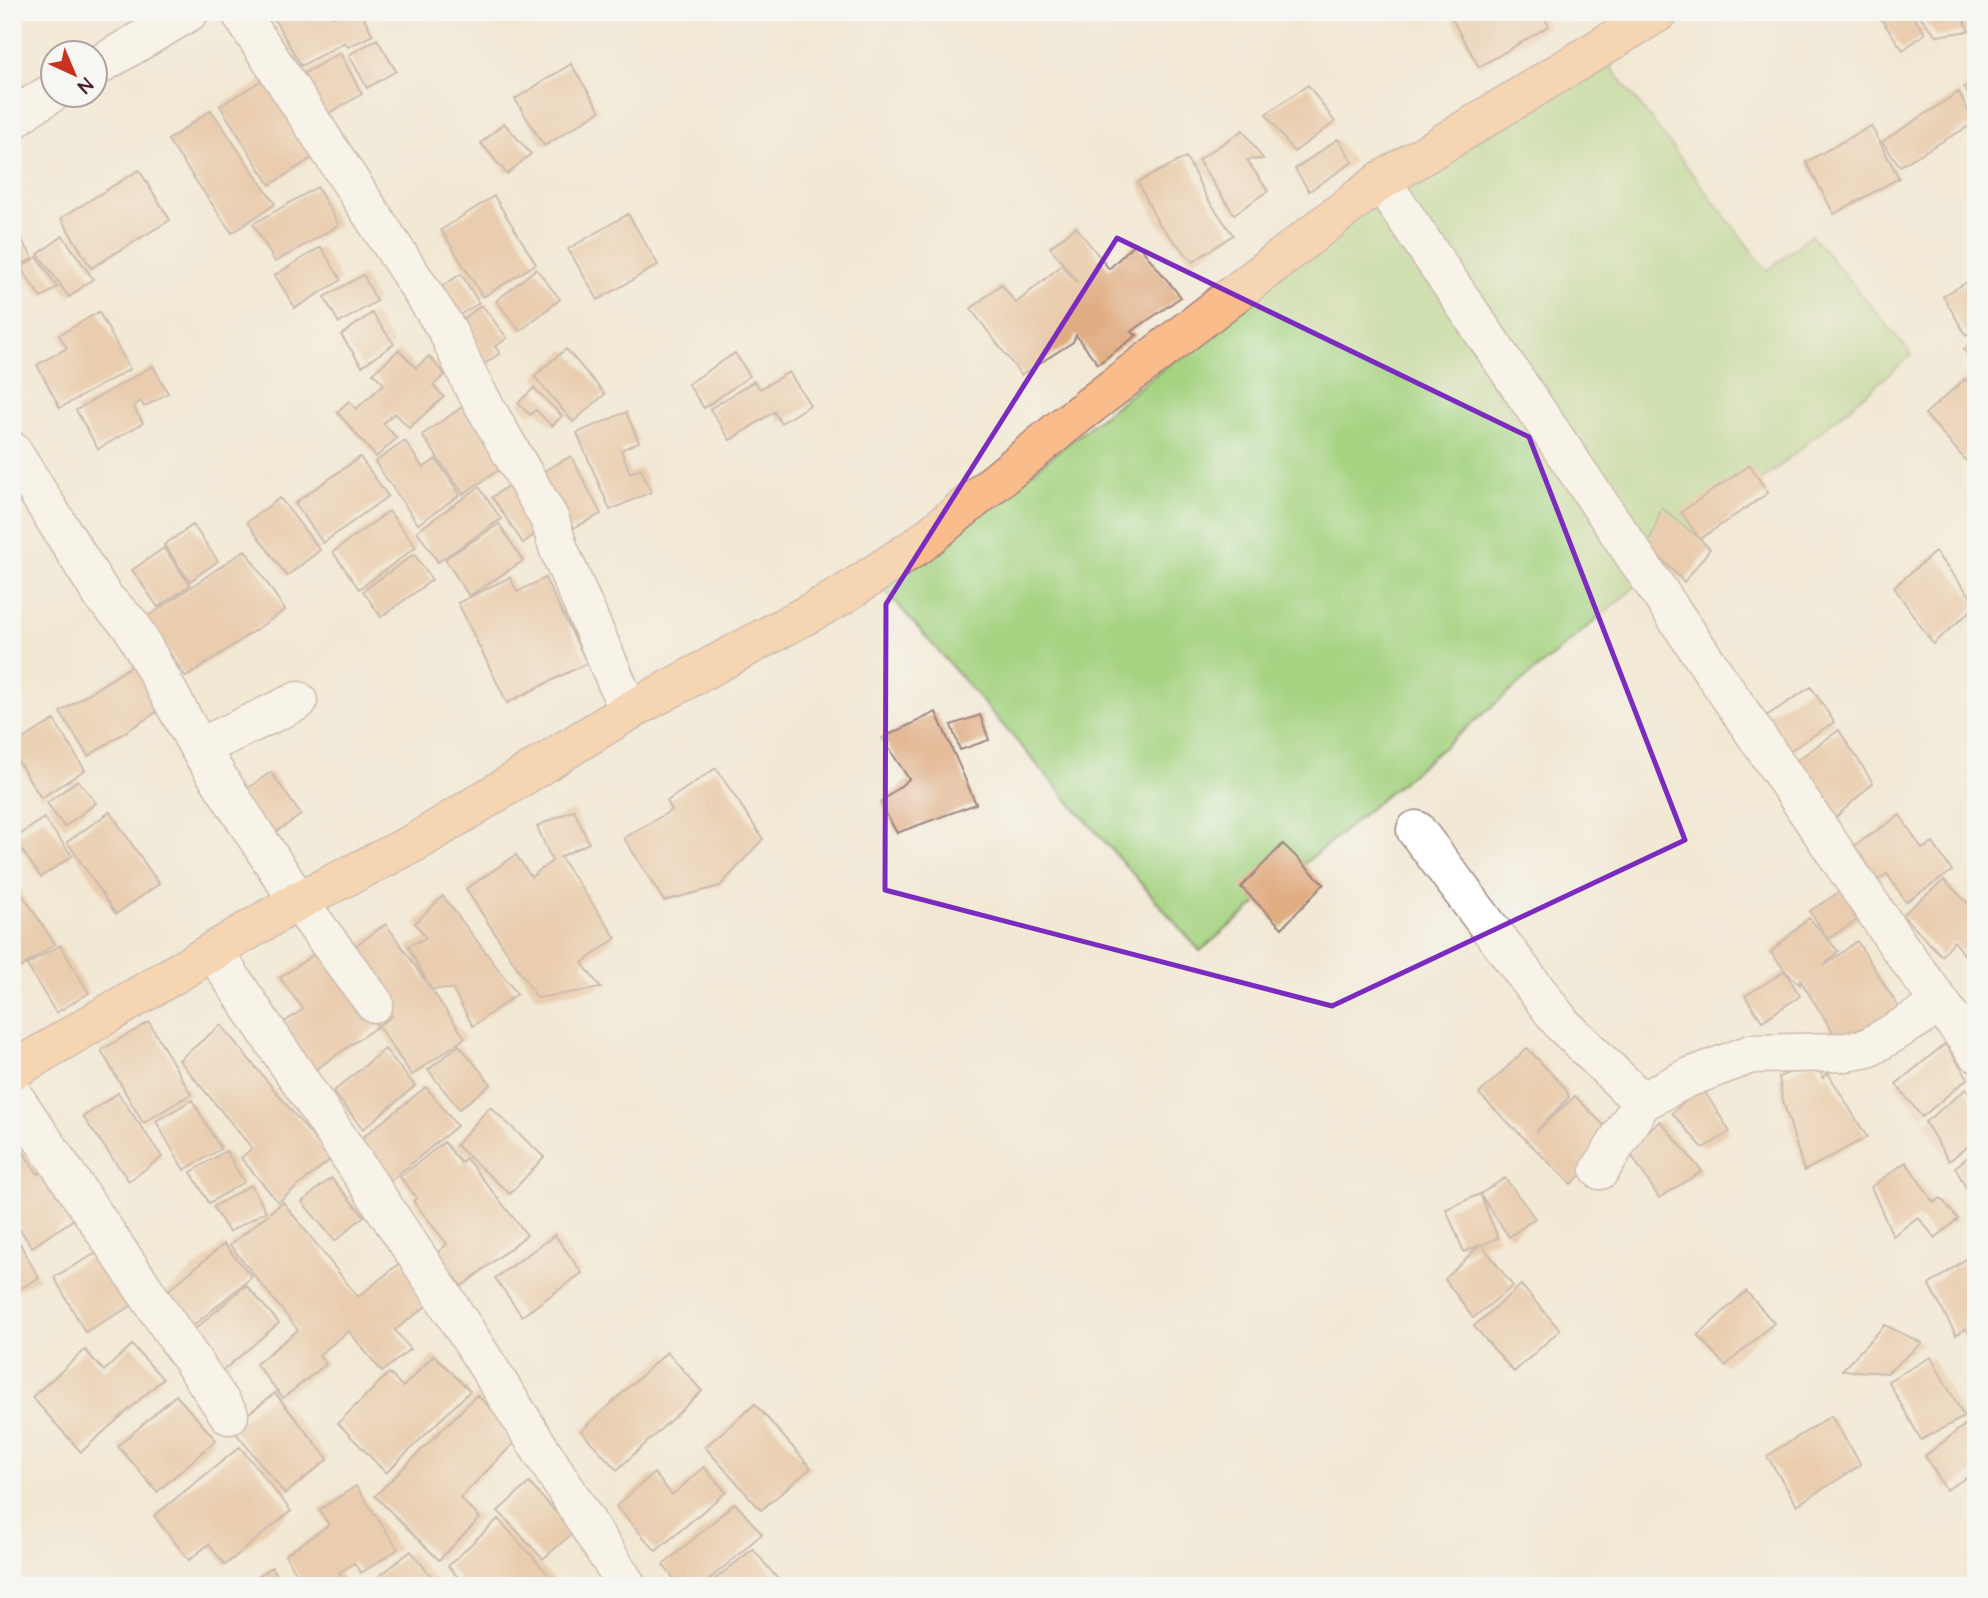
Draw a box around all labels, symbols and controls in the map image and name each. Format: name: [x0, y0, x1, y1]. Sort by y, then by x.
north arrow: [38, 38, 108, 108]
text: N: [71, 71, 98, 99]

